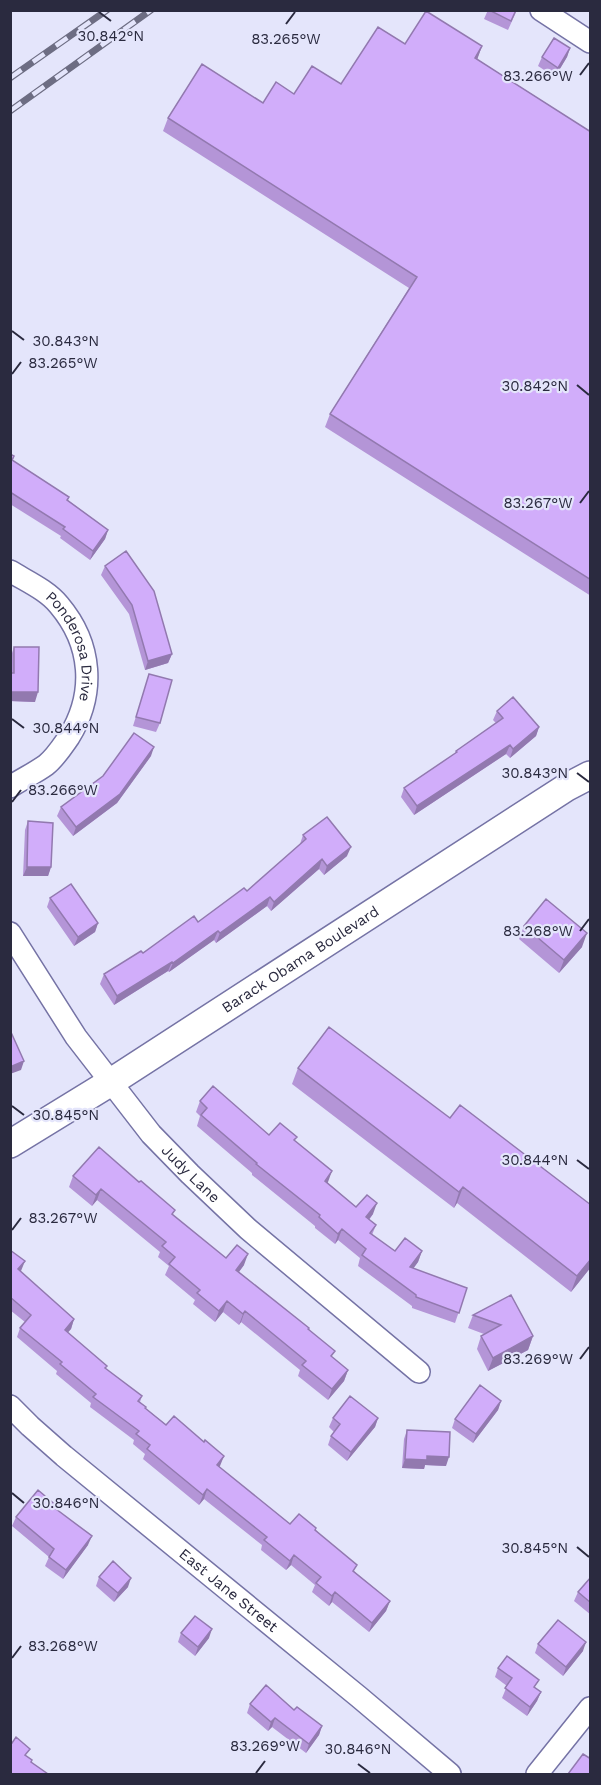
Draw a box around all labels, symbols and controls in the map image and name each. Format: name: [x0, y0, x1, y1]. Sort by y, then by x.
text: 30.842°N: [78, 27, 144, 45]
text: 83.265°W: [251, 30, 321, 48]
text: 83.266°W: [503, 67, 573, 85]
text: 30.843°N: [33, 332, 99, 350]
text: 83.265°W: [28, 354, 98, 372]
text: 30.842°N: [502, 377, 568, 395]
text: 83.267°W: [503, 494, 573, 512]
street label: Ponderosa Drive: [42, 587, 96, 703]
text: 30.844°N: [32, 719, 100, 737]
text: 30.843°N: [502, 764, 568, 782]
text: 83.266°W: [28, 781, 98, 799]
street label: Barack Obama Boulevard: [218, 902, 382, 1017]
text: 83.268°W: [503, 922, 573, 940]
text: 30.845°N: [33, 1106, 99, 1124]
street label: Judy Lane: [158, 1141, 224, 1207]
text: 30.844°N: [501, 1151, 569, 1169]
text: 83.267°W: [28, 1209, 98, 1227]
text: 83.269°W: [503, 1350, 573, 1368]
text: 30.846°N: [32, 1494, 100, 1512]
text: 30.845°N: [502, 1539, 568, 1557]
street label: East Jane Street: [176, 1545, 282, 1636]
text: 83.268°W: [28, 1637, 98, 1655]
text: 83.269°W: [230, 1737, 300, 1755]
text: 30.846°N: [324, 1740, 392, 1758]

